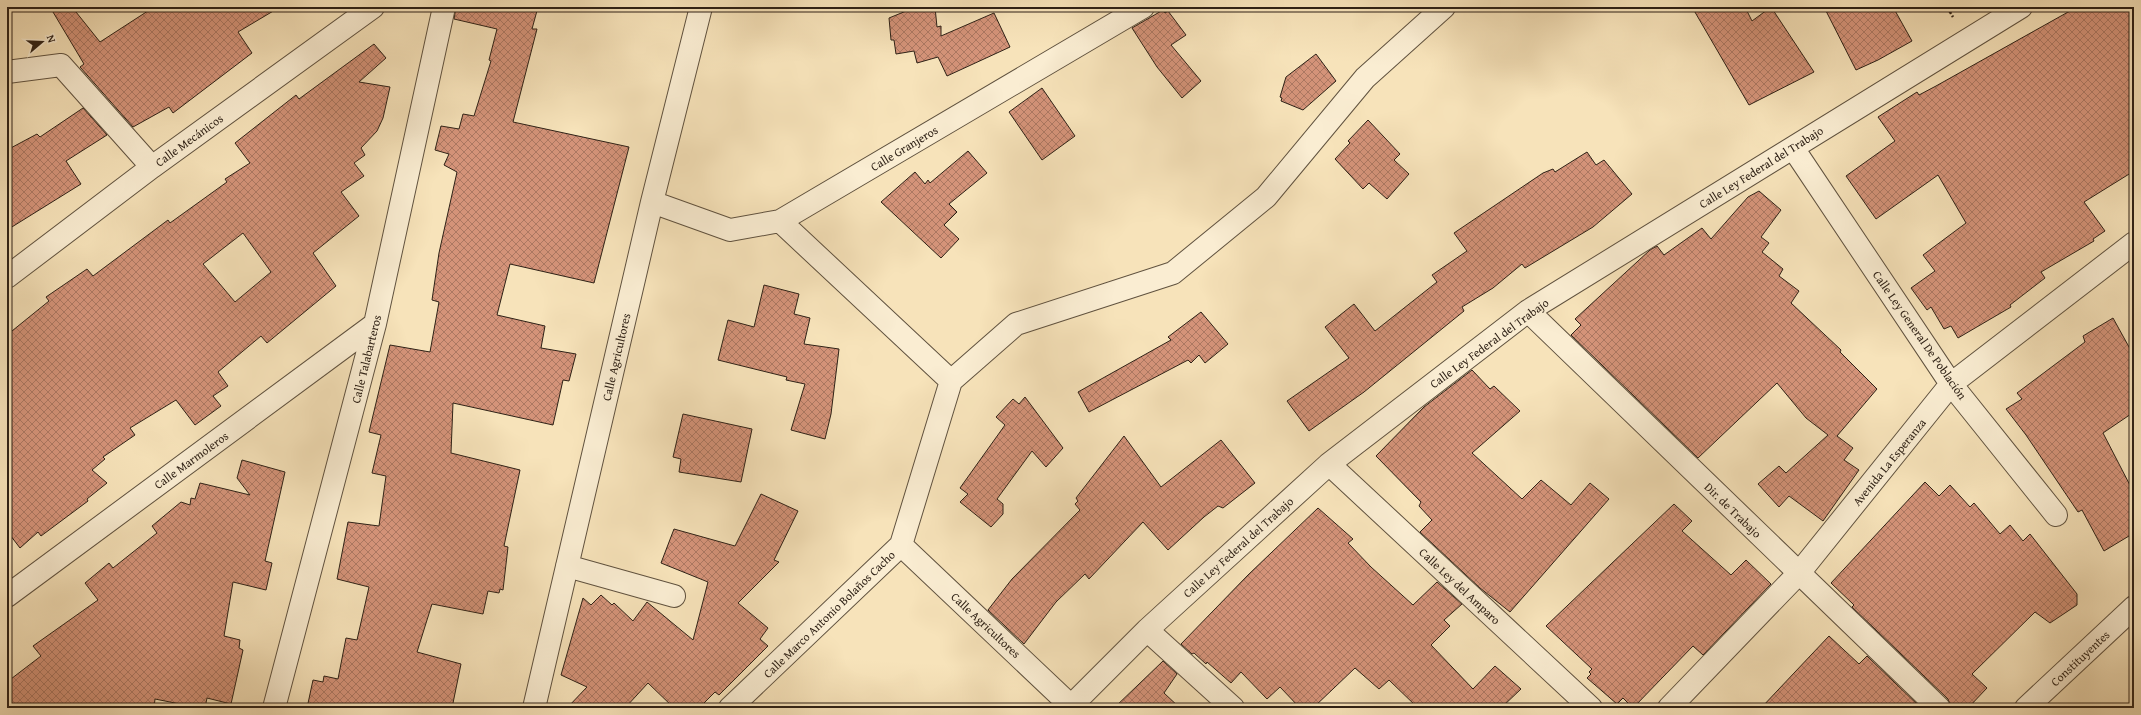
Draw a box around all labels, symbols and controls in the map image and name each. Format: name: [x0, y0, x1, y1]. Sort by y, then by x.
north arrow: [22, 22, 62, 62]
text: N: [43, 33, 60, 45]
street label: Calle Mecánicos: [152, 109, 227, 170]
street label: Calle Granjeros: [867, 121, 941, 175]
street label: Calle Ley Federal del Trabajo: [1696, 122, 1826, 212]
street label: Calle Ley General De Población: [1869, 267, 1971, 403]
street label: Calle Ley Federal del Trabajo: [1426, 294, 1552, 392]
street label: Calle Agricultores: [598, 311, 634, 402]
street label: Calle Talabarteros: [347, 313, 385, 405]
street label: Avenida La Esperanza: [1848, 414, 1930, 509]
street label: Calle Marmoleros: [150, 427, 232, 493]
street label: Dir. de Trabajo: [1701, 478, 1765, 542]
street label: Calle Ley Federal del Trabajo: [1179, 493, 1297, 601]
street label: Calle Ley del Amparo: [1416, 544, 1504, 628]
street label: Calle Marco Antonio Bolaños Cacho: [759, 546, 899, 682]
street label: Calle Agricultores: [947, 588, 1025, 662]
street label: Constituyentes: [2047, 626, 2113, 690]

